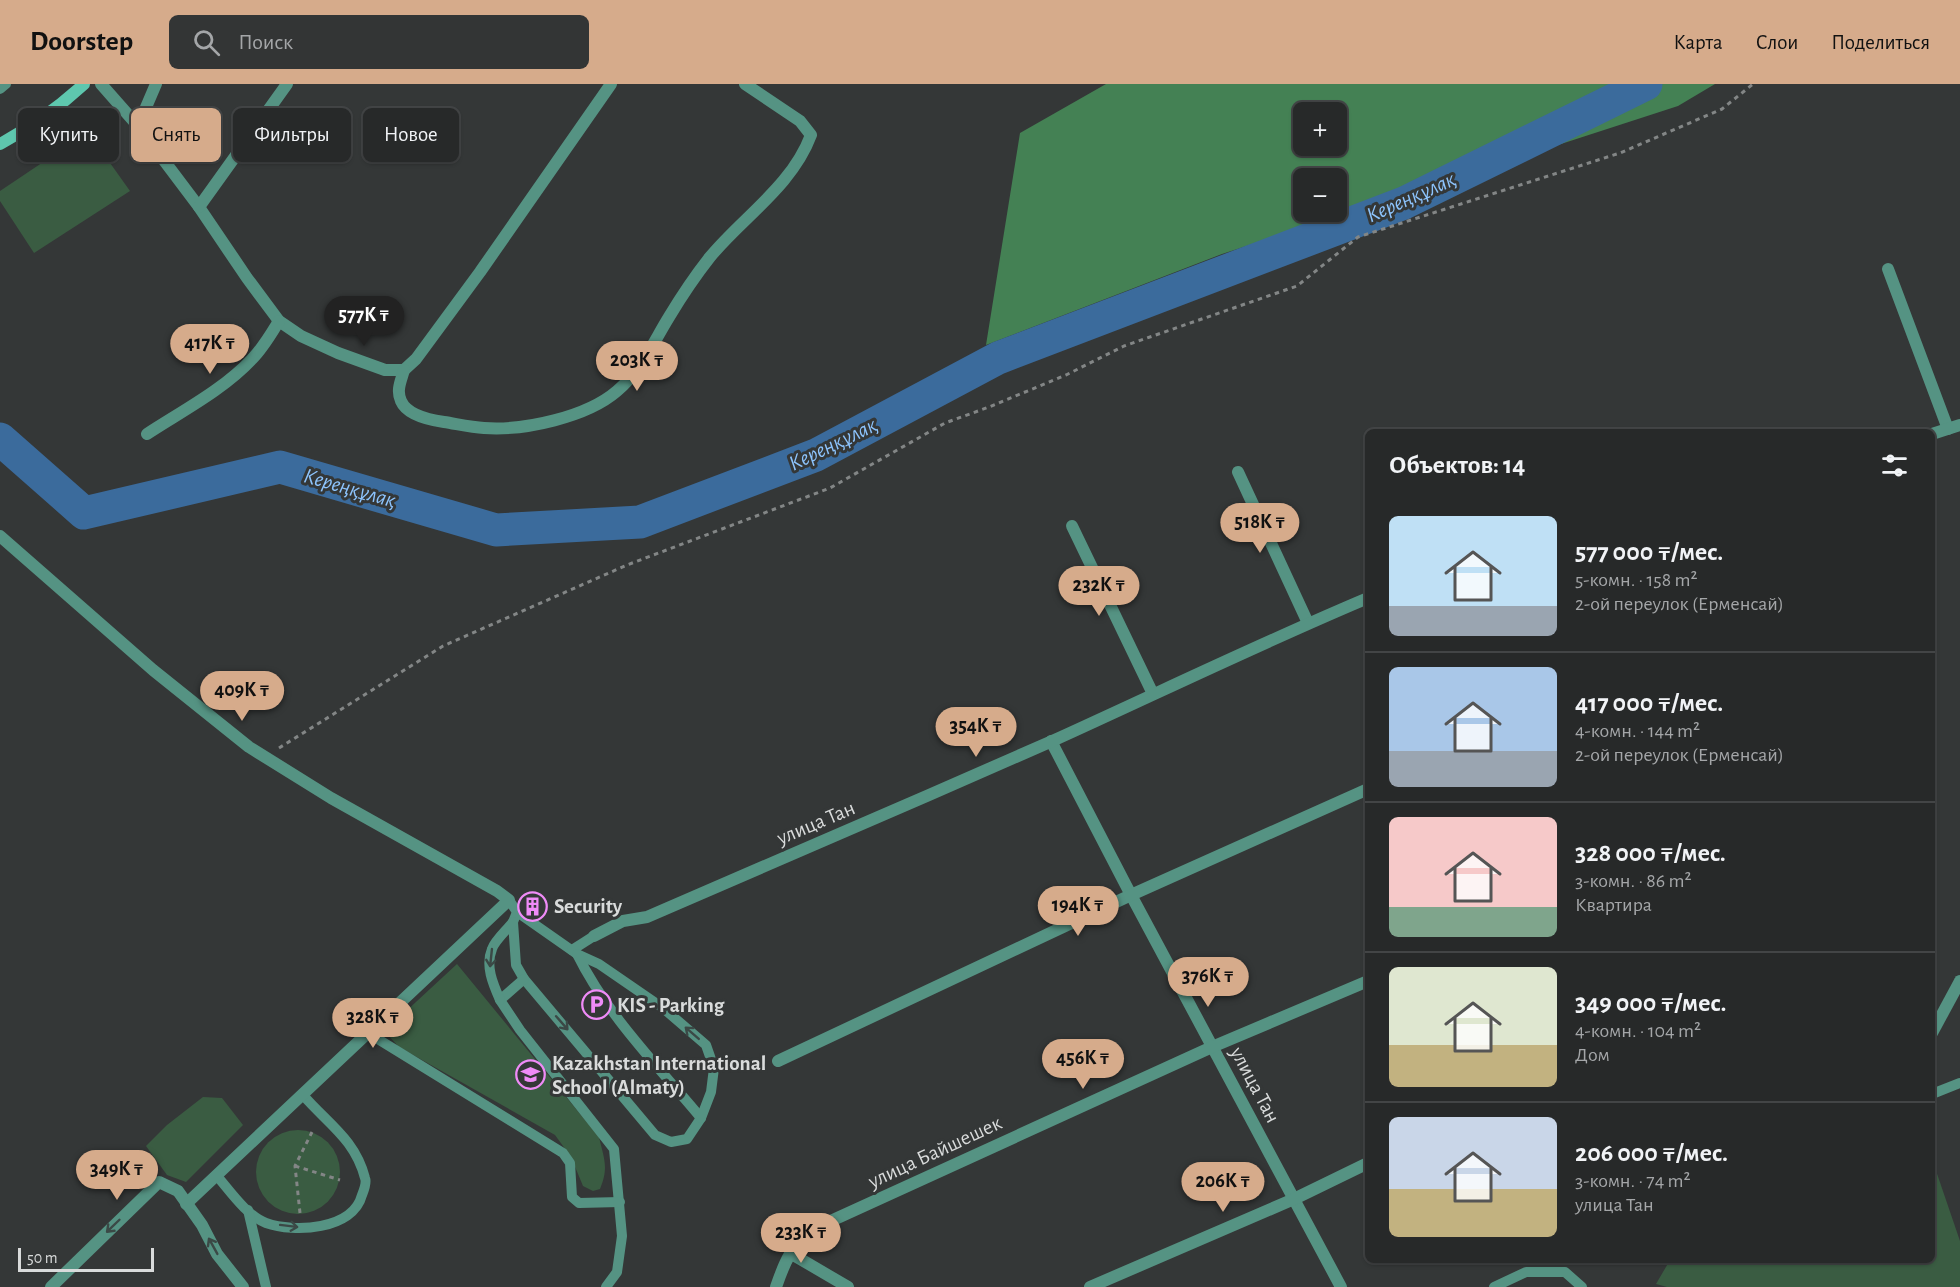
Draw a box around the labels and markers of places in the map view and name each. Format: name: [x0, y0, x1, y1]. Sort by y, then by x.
pin: 577K ₸: [315, 296, 413, 347]
pin: 417K ₸: [161, 324, 259, 375]
pin: 203K ₸: [588, 341, 686, 392]
pin: 518K ₸: [1211, 503, 1309, 554]
pin: 232K ₸: [1050, 566, 1148, 617]
pin: 409K ₸: [193, 671, 291, 722]
pin: 354K ₸: [927, 707, 1025, 758]
pin: 194K ₸: [1029, 886, 1127, 937]
building icon: Security: [517, 890, 549, 922]
place label: Security: [554, 896, 623, 917]
pin: 376K ₸: [1159, 957, 1257, 1008]
parking icon: KIS - Parking: [580, 989, 612, 1021]
place label: KIS - Parking: [617, 995, 725, 1016]
pin: 328K ₸: [324, 998, 422, 1049]
pin: 456K ₸: [1034, 1039, 1132, 1090]
place label: Kazakhstan International School (Almaty): [552, 1053, 766, 1098]
school or university icon: Kazakhstan International School (Almaty): [515, 1059, 547, 1091]
pin: 349K ₸: [68, 1150, 166, 1201]
pin: 206K ₸: [1174, 1162, 1272, 1213]
pin: 233K ₸: [752, 1213, 850, 1264]

